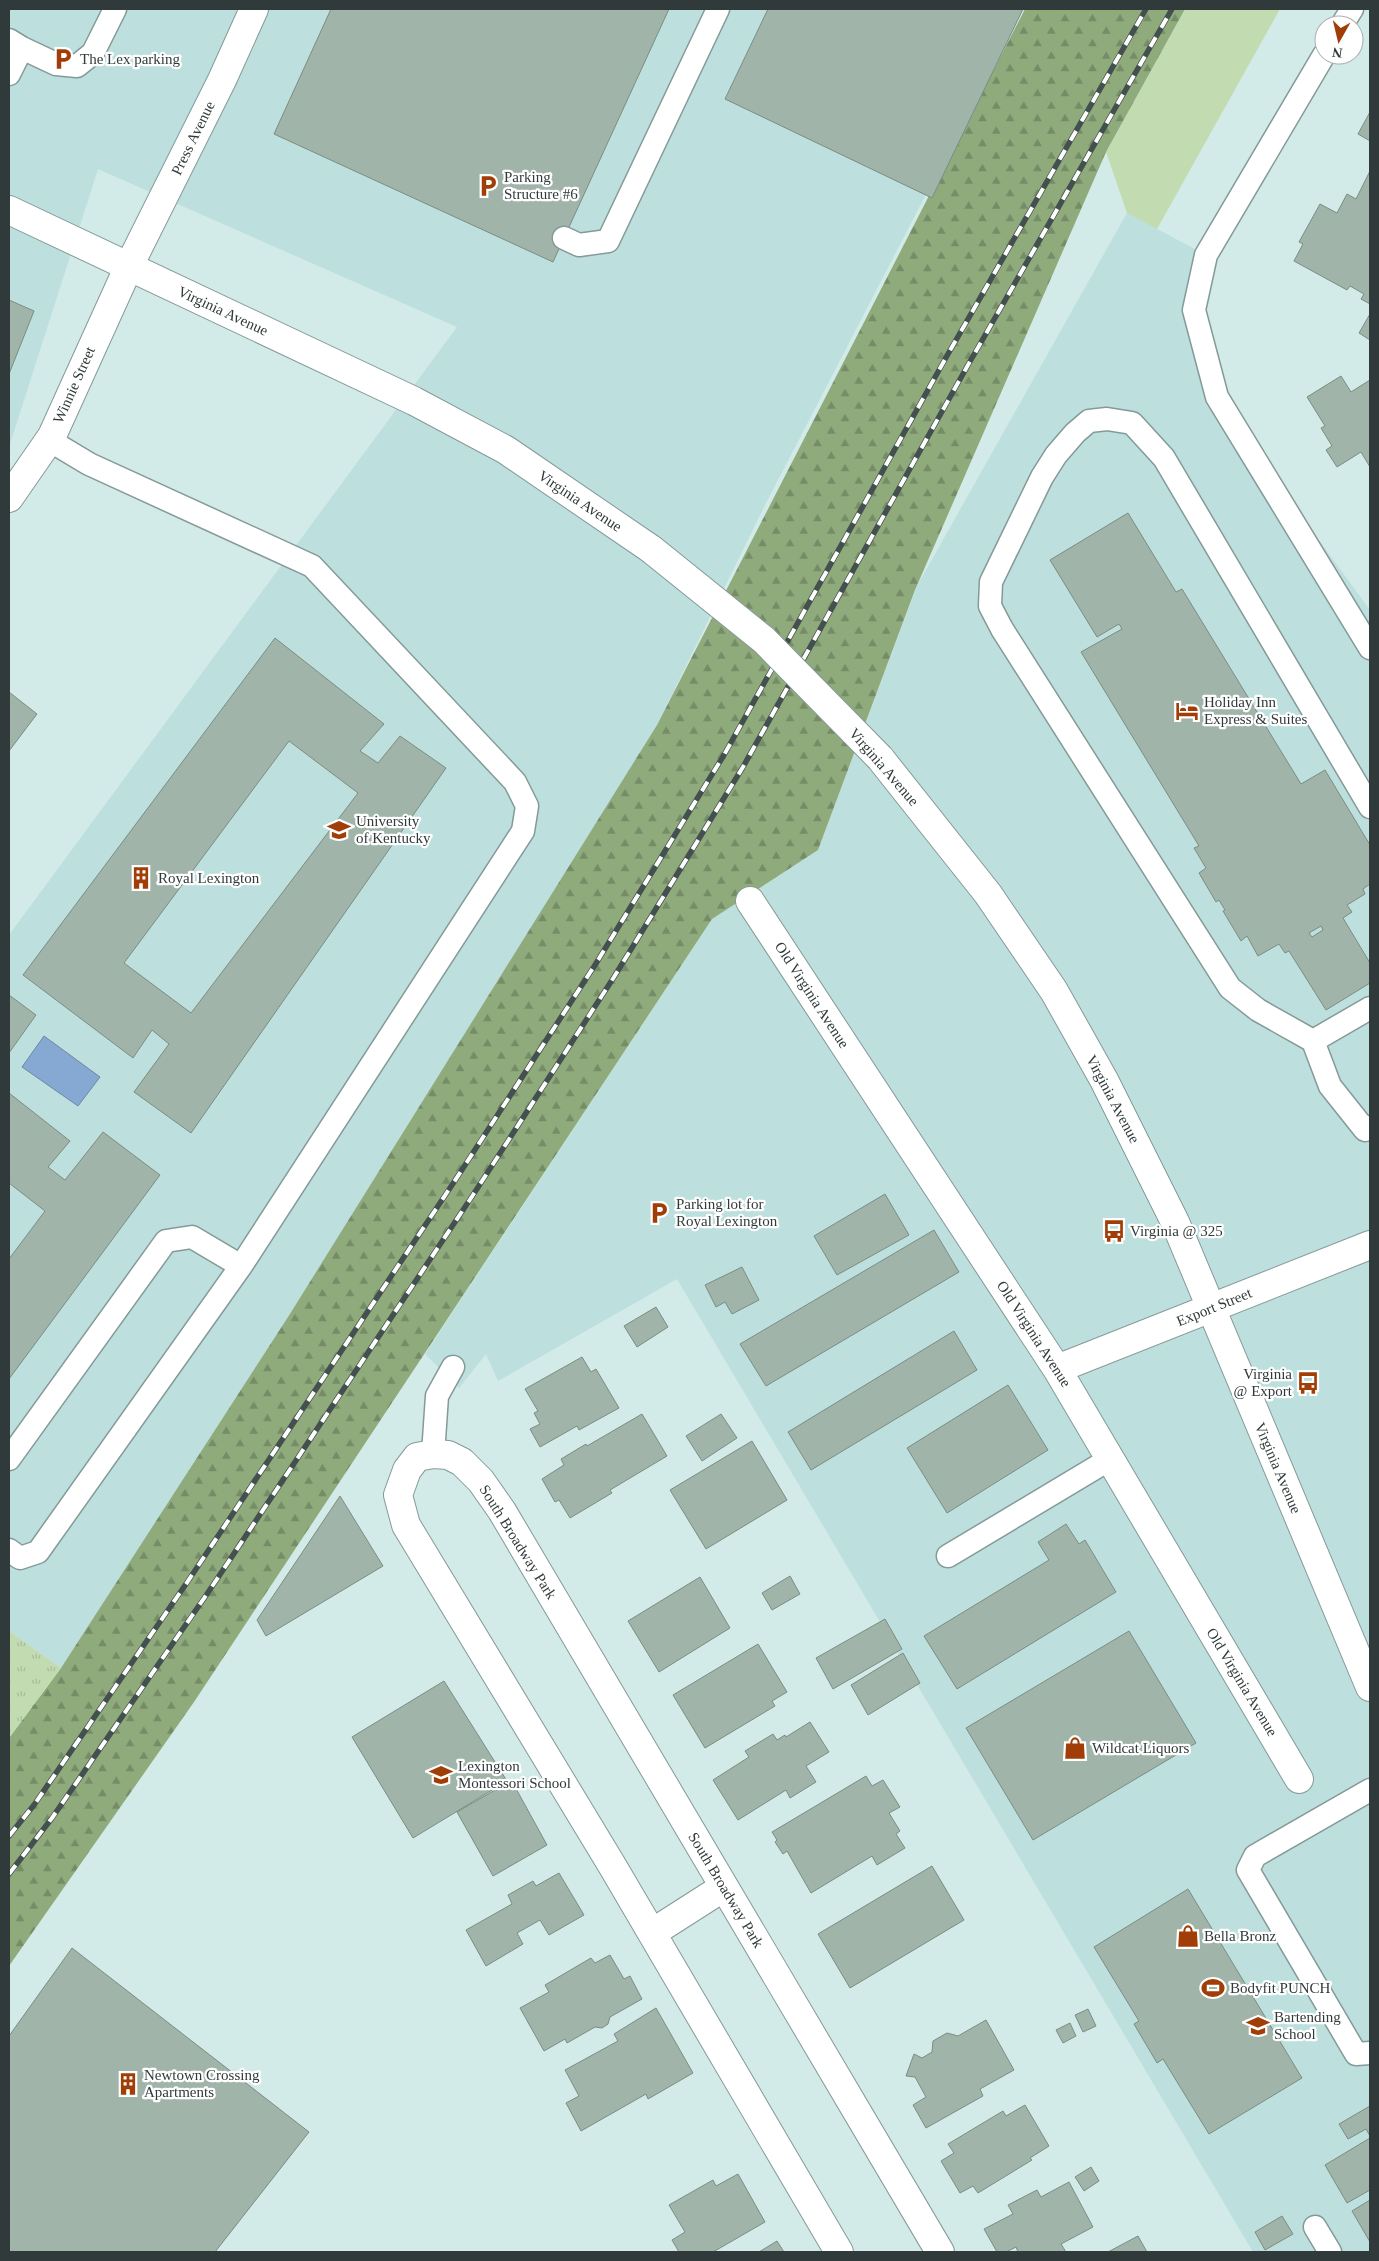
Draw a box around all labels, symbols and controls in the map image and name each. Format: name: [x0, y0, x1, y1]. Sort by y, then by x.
north arrow: [1314, 15, 1364, 65]
text: N: [1331, 44, 1343, 61]
parking icon: The Lex parking: [50, 46, 76, 72]
place label: The Lex parking: [80, 51, 180, 67]
street label: Press Avenue: [168, 98, 218, 178]
place label: Parking Structure #6: [504, 169, 578, 202]
parking icon: Parking Structure #6: [475, 173, 501, 199]
street label: Virginia Avenue: [176, 283, 271, 339]
street label: Winnie Street: [50, 343, 98, 426]
street label: Virginia Avenue: [535, 467, 625, 535]
place label: Holiday Inn Express & Suites: [1204, 694, 1307, 727]
hotel icon: Holiday Inn Express & Suites: [1174, 698, 1200, 724]
street label: Virginia Avenue: [846, 725, 922, 809]
place label: University of Kentucky: [356, 813, 431, 846]
school or university icon: University of Kentucky: [326, 817, 352, 843]
building icon: Royal Lexington: [128, 865, 154, 891]
place label: Royal Lexington: [158, 870, 260, 886]
street label: Old Virginia Avenue: [772, 939, 852, 1051]
street label: Virginia Avenue: [1083, 1052, 1143, 1146]
place label: Parking lot for Royal Lexington: [676, 1196, 778, 1229]
parking icon: Parking lot for Royal Lexington: [646, 1200, 672, 1226]
bus stop icon: Virginia @ 325: [1101, 1218, 1127, 1244]
place label: Virginia @ 325: [1130, 1223, 1223, 1239]
street label: Old Virginia Avenue: [994, 1278, 1074, 1390]
street label: Export Street: [1174, 1284, 1255, 1329]
place label: Virginia @ Export: [1234, 1366, 1293, 1399]
bus stop icon: Virginia @ Export: [1295, 1370, 1321, 1396]
street label: Virginia Avenue: [1252, 1420, 1304, 1516]
street label: South Broadway Park: [476, 1482, 560, 1602]
street label: Old Virginia Avenue: [1203, 1625, 1281, 1739]
shop icon: Wildcat Liquors: [1062, 1735, 1088, 1761]
place label: Wildcat Liquors: [1092, 1740, 1189, 1756]
place label: Lexington Montessori School: [458, 1758, 571, 1791]
school or university icon: Lexington Montessori School: [428, 1762, 454, 1788]
street label: South Broadway Park: [685, 1829, 767, 1951]
shop icon: Bella Bronz: [1175, 1923, 1201, 1949]
place label: Bella Bronz: [1204, 1928, 1276, 1944]
sports icon: Bodyfit PUNCH: [1200, 1975, 1226, 2001]
place label: Bodyfit PUNCH: [1230, 1980, 1331, 1996]
place label: Bartending School: [1274, 2009, 1341, 2042]
school or university icon: Bartending School: [1245, 2013, 1271, 2039]
place label: Newtown Crossing Apartments: [144, 2067, 260, 2100]
building icon: Newtown Crossing Apartments: [115, 2071, 141, 2097]

